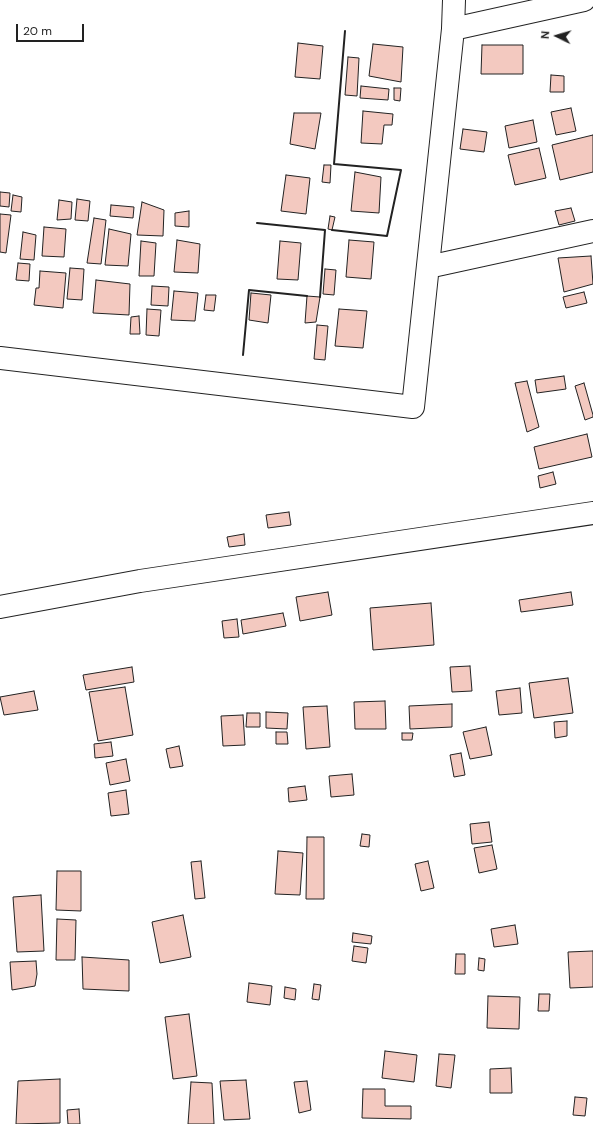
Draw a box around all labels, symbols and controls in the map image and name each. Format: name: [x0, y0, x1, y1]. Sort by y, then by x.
scale bar: [18, 16, 86, 42]
north arrow: [537, 16, 577, 56]
text: 20 m: [23, 23, 52, 39]
text: N: [538, 30, 552, 40]

